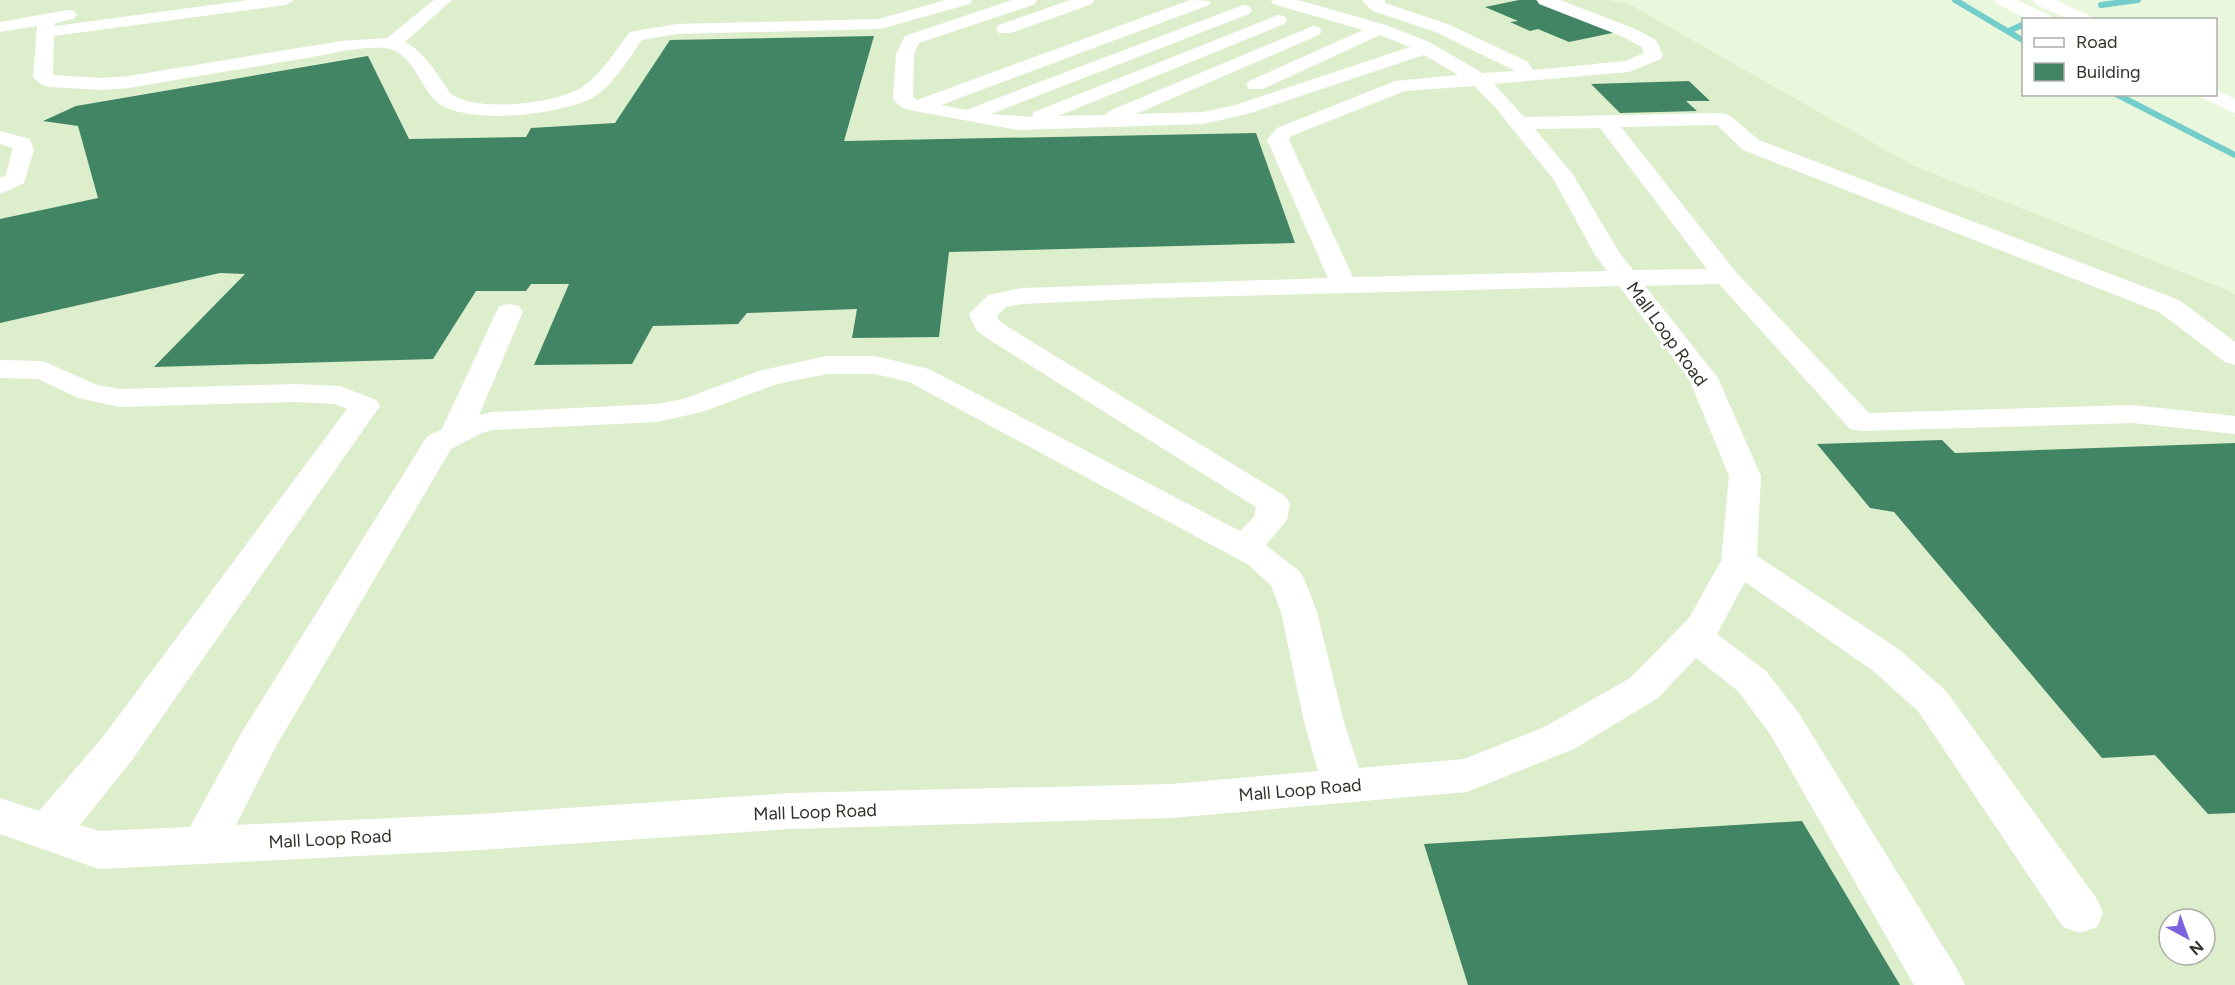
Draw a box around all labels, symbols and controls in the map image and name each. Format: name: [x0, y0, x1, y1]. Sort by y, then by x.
legend: [2022, 18, 2217, 96]
text: Road: [2076, 31, 2117, 53]
text: Building: [2076, 61, 2141, 83]
street label: Mall Loop Road: [1622, 278, 1712, 390]
street label: Mall Loop Road: [1238, 774, 1362, 806]
street label: Mall Loop Road: [753, 799, 877, 825]
street label: Mall Loop Road: [268, 825, 392, 853]
north arrow: [2157, 907, 2217, 967]
text: N: [2186, 937, 2207, 959]

